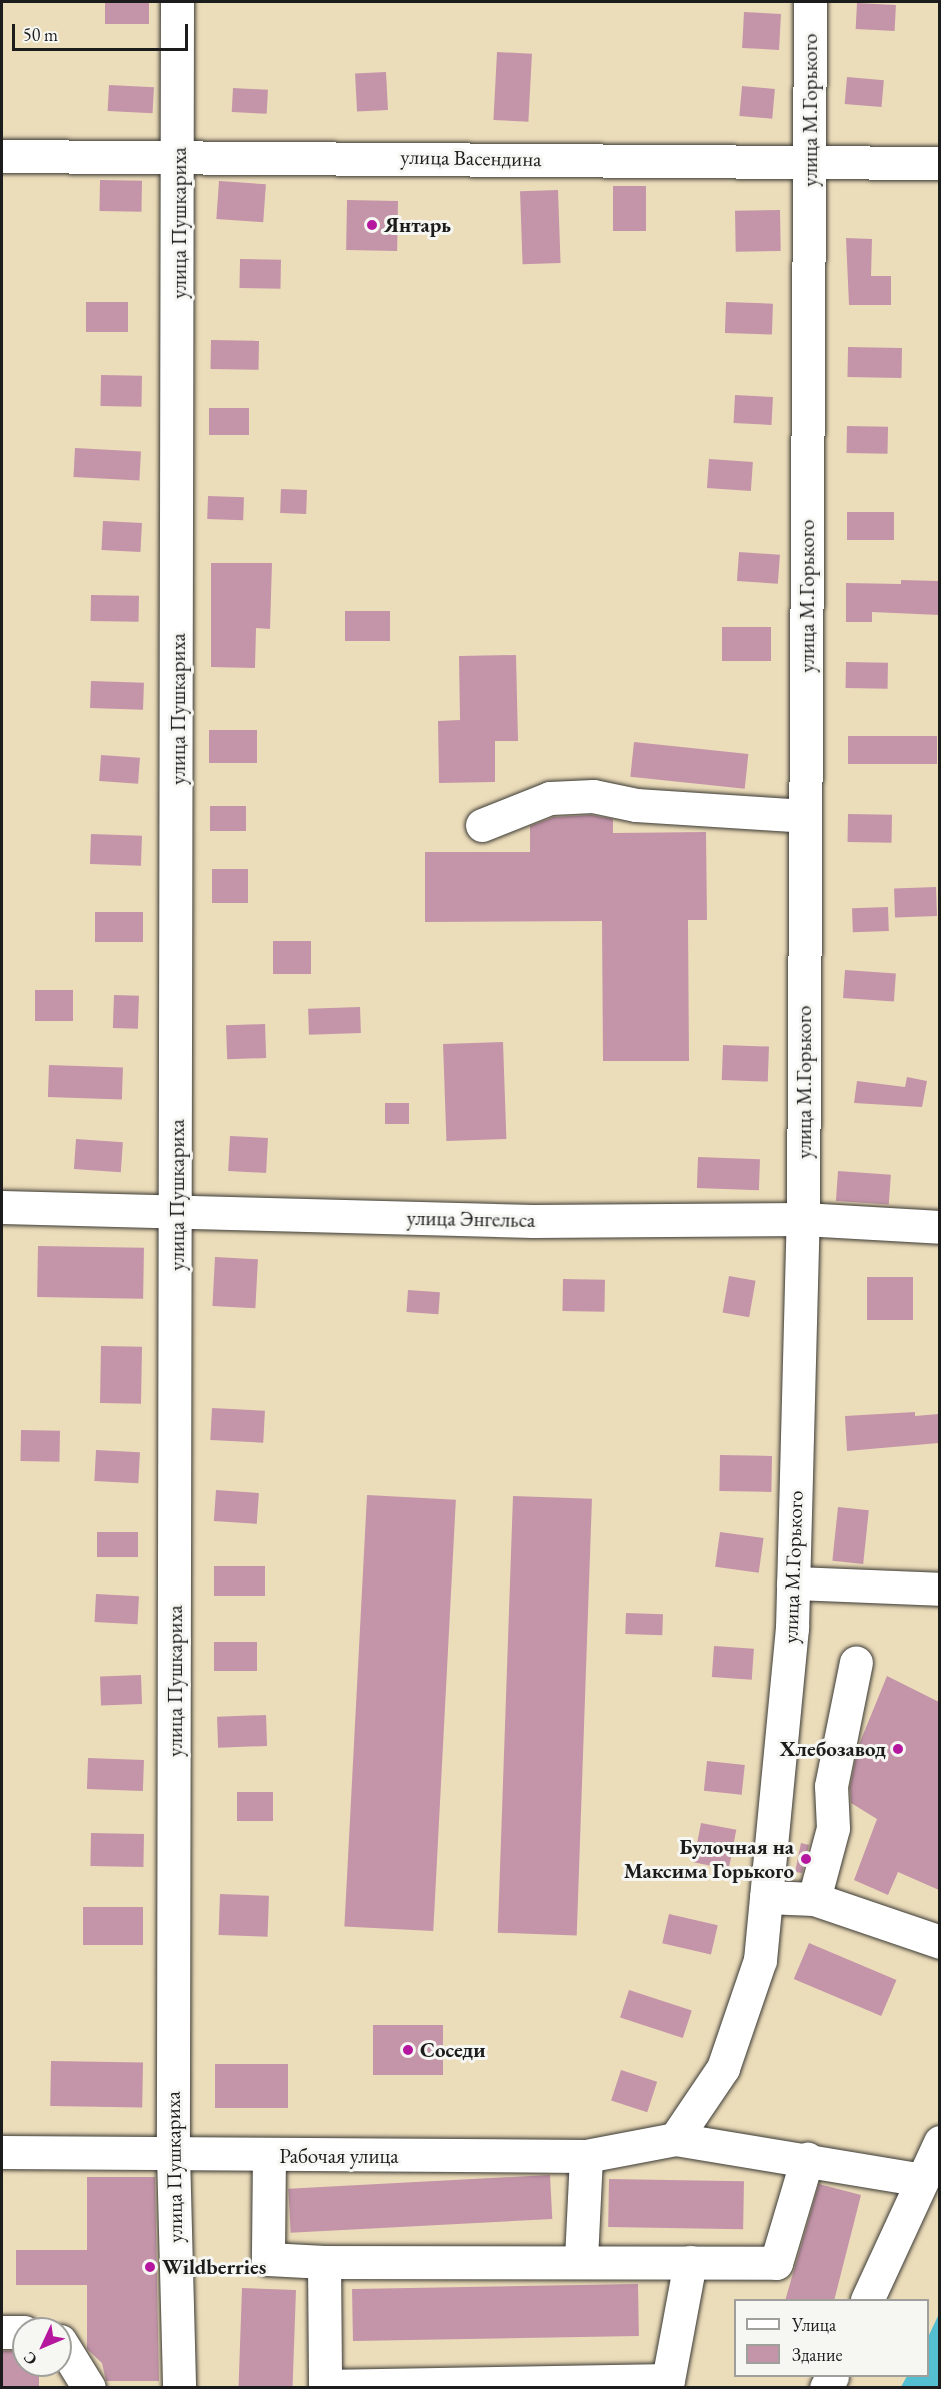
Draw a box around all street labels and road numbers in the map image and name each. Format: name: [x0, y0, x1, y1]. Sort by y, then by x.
street label: улица М.Горького: [797, 33, 823, 187]
street label: улица Васендина: [400, 144, 542, 172]
street label: улица Пушкариха: [166, 147, 192, 299]
street label: улица М.Горького: [794, 519, 820, 673]
street label: улица Пушкариха: [165, 633, 191, 785]
street label: улица М.Горького: [791, 1005, 817, 1159]
street label: улица Пушкариха: [164, 1119, 190, 1271]
street label: улица Энгельса: [406, 1205, 536, 1233]
street label: улица М.Горького: [778, 1490, 808, 1644]
street label: улица Пушкариха: [162, 1605, 188, 1757]
street label: улица Пушкариха: [160, 2091, 188, 2243]
street label: Рабочая улица: [279, 2143, 399, 2169]

